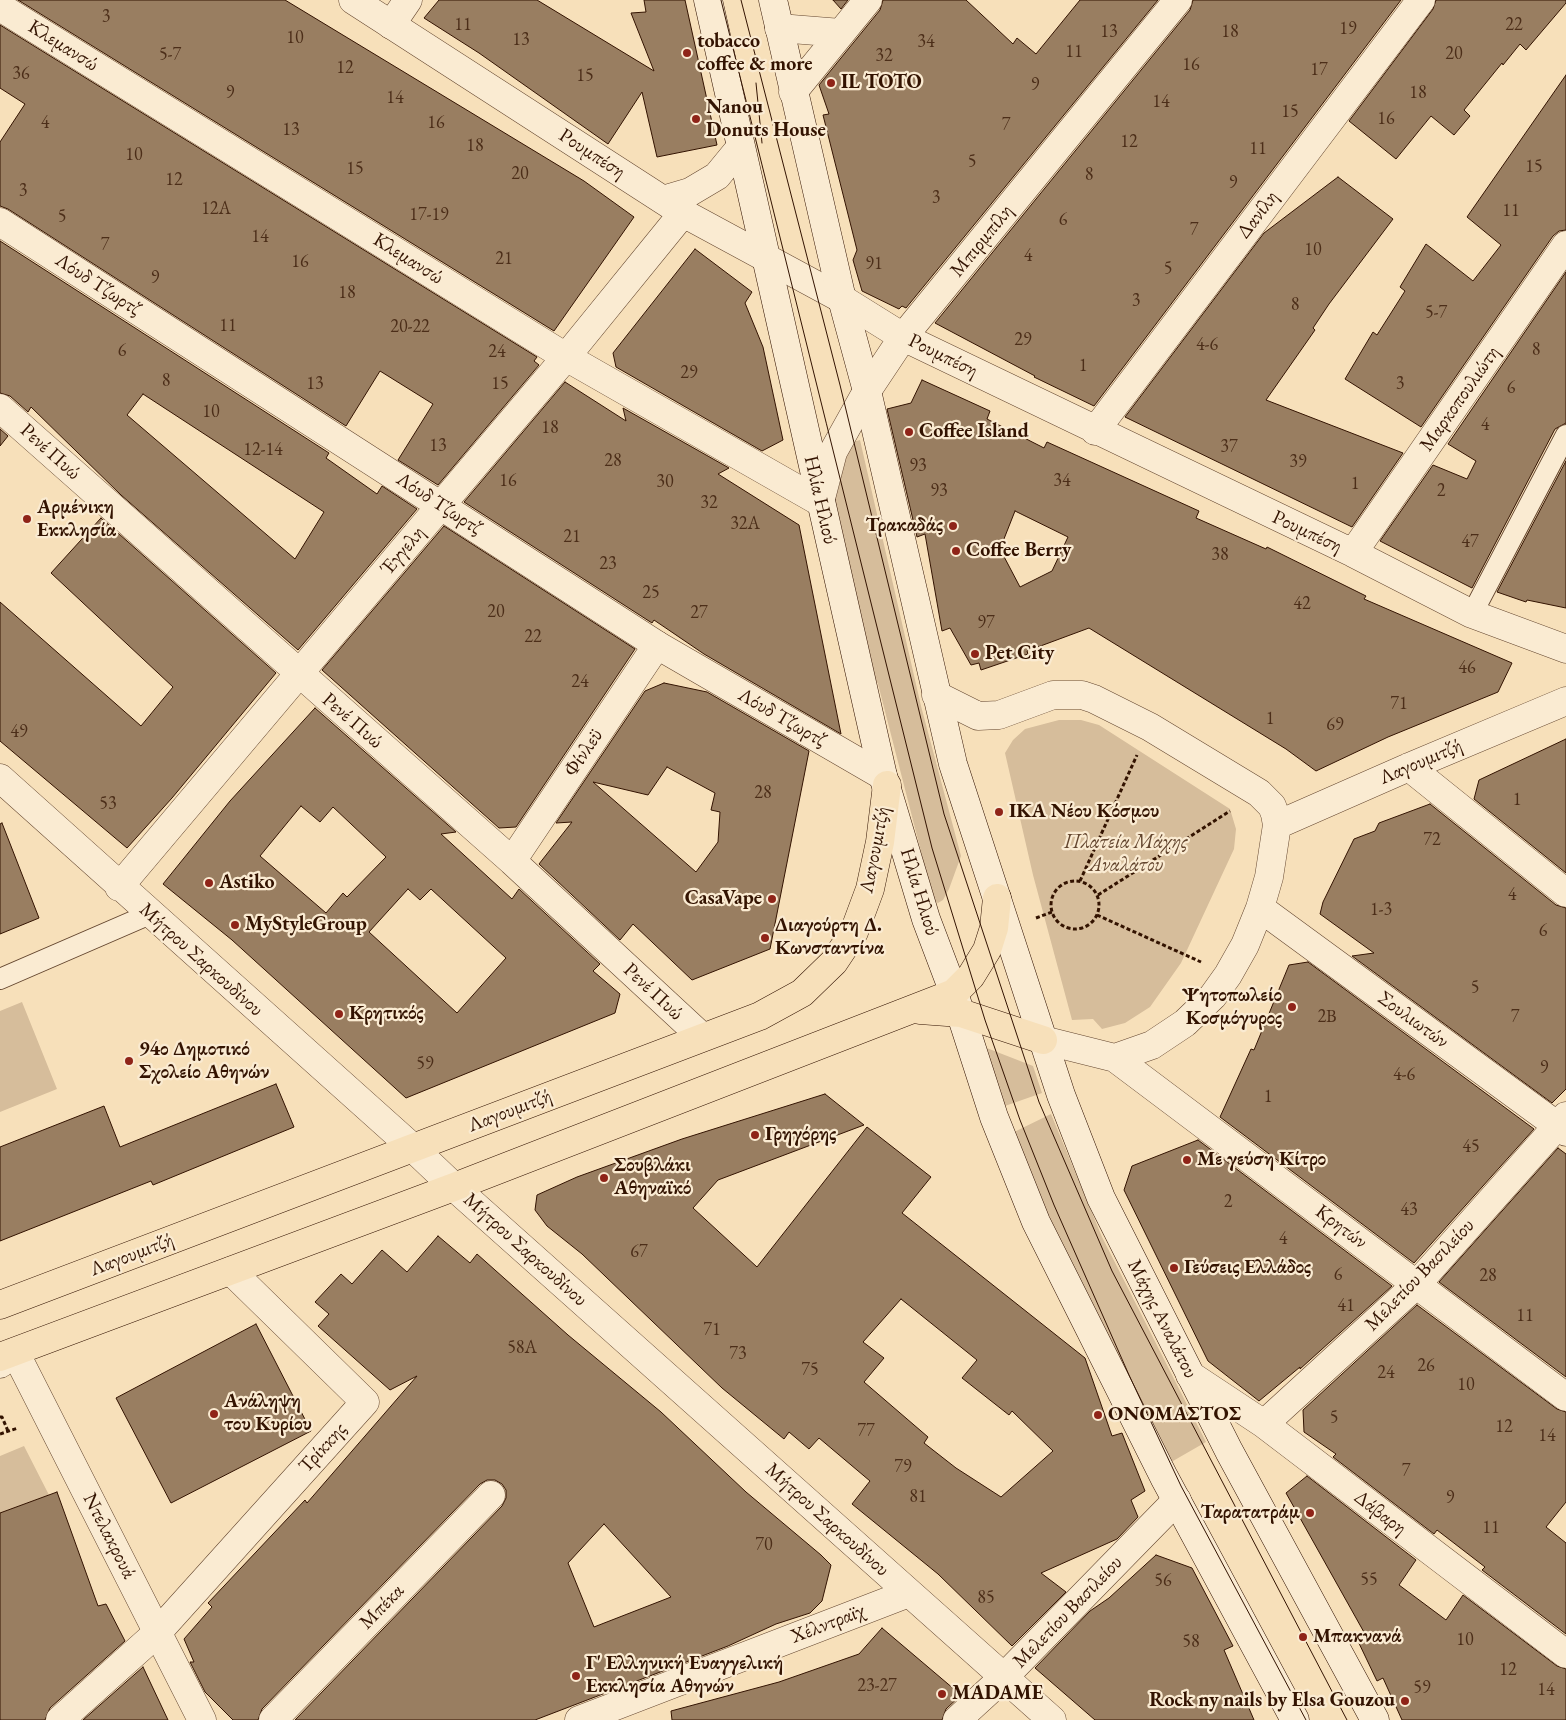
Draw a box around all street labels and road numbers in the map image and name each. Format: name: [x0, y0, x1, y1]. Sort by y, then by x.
street label: Κλεμανσώ: [23, 15, 103, 77]
street label: Ρουμπέση: [554, 124, 630, 184]
street label: Δανίλη: [1232, 186, 1284, 244]
street label: Μπιρμπίλη: [946, 200, 1018, 282]
street label: Κλεμανσώ: [368, 228, 448, 290]
street label: Λόυδ Τζωρτζ: [51, 248, 145, 322]
street label: Ρουμπέση: [904, 329, 982, 383]
street label: Μαρκοπουλιώτη: [1415, 342, 1505, 456]
street label: Ρενέ Πυώ: [15, 419, 85, 485]
street label: Ηλία Ηλιού: [798, 453, 842, 547]
street label: Λόυδ Τζωρτζ: [392, 467, 486, 541]
street label: Ρουμπέση: [1268, 505, 1346, 559]
street label: Έγγελη: [376, 522, 430, 580]
street label: Λόυδ Τζωρτζ: [734, 683, 830, 753]
street label: Ρενέ Πυώ: [317, 688, 387, 754]
street label: Φίνλεϋ: [559, 725, 609, 781]
street label: Λαγουμιτζή: [1376, 734, 1466, 790]
street label: Λαγουμιτζή: [855, 805, 895, 895]
street label: Ηλία Ηλιού: [894, 845, 944, 939]
street label: Μήτρου Σαρκουδίνου: [134, 898, 268, 1022]
street label: Ρενέ Πυώ: [618, 958, 688, 1026]
street label: Σουλιωτών: [1373, 986, 1453, 1054]
street label: Λαγουμιτζή: [465, 1084, 555, 1138]
street label: Μήτρου Σαρκουδίνου: [458, 1188, 592, 1312]
street label: Κρητών: [1310, 1200, 1372, 1254]
street label: Μελετίου Βασιλείου: [1360, 1214, 1480, 1336]
street label: Λαγουμιτζή: [87, 1228, 177, 1282]
street label: Μάχης Αναλάτου: [1122, 1256, 1202, 1382]
street label: Τρίκκης: [294, 1418, 352, 1478]
street label: Μήτρου Σαρκουδίνου: [760, 1458, 894, 1582]
street label: Δάβαρη: [1349, 1486, 1411, 1540]
street label: Ντελακρουά: [77, 1489, 141, 1583]
street label: Μελετίου Βασιλείου: [1008, 1551, 1128, 1673]
street label: Μπέκα: [355, 1579, 409, 1635]
street label: Χέλντραϊχ: [787, 1599, 869, 1649]

